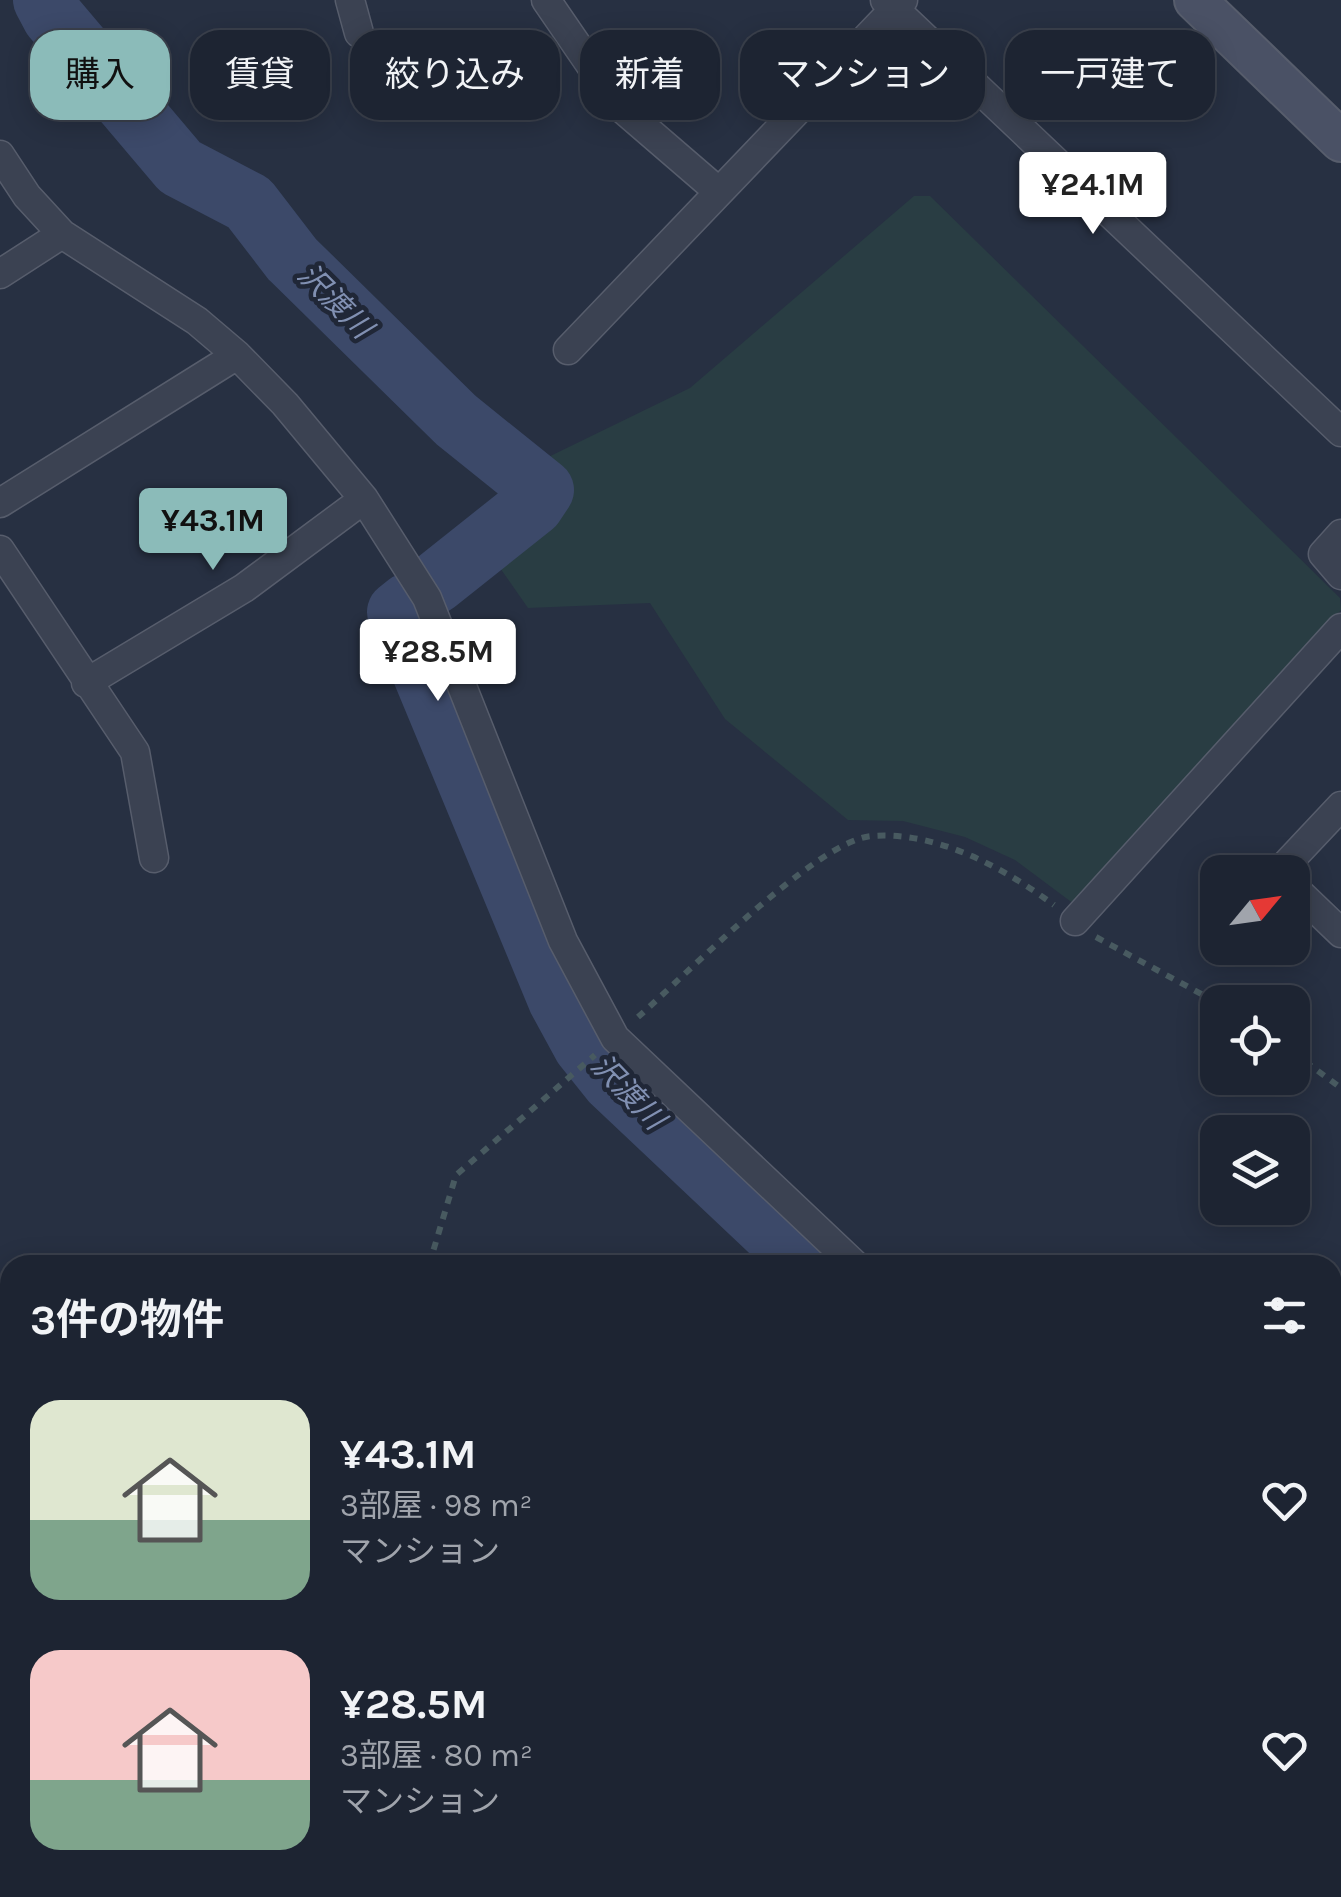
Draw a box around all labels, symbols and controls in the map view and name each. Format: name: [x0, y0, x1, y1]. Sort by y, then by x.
chip: 購入: [30, 30, 170, 120]
chip: 賃貸: [190, 30, 330, 120]
chip: 絞り込み: [350, 30, 560, 120]
chip: 新着: [580, 30, 720, 120]
chip: マンション: [740, 30, 985, 120]
chip: 一戸建て: [1005, 30, 1215, 120]
pin: ¥24.1M: [1012, 152, 1174, 237]
text: ¥24.1M: [1041, 166, 1145, 203]
water label: 沢渡川: [290, 256, 382, 348]
pin: ¥43.1M: [132, 488, 294, 573]
text: ¥43.1M: [161, 502, 265, 539]
pin: ¥28.5M: [357, 619, 519, 704]
text: ¥28.5M: [382, 633, 494, 670]
north arrow: [1200, 855, 1310, 965]
map controls: [1200, 855, 1310, 1225]
button: locate: [1200, 985, 1310, 1095]
water label: 沢渡川: [584, 1047, 674, 1139]
button: layers: [1200, 1115, 1310, 1225]
icon: filters: [1257, 1288, 1312, 1343]
text: 3件の物件: [30, 1295, 224, 1345]
text: ¥43.1M: [340, 1429, 476, 1479]
icon: home: [110, 1440, 230, 1560]
icon: heart: [1257, 1473, 1312, 1528]
text: 3部屋 · 98 m²: [340, 1487, 532, 1524]
text: マンション: [340, 1533, 500, 1570]
text: ¥28.5M: [340, 1679, 487, 1729]
icon: home: [110, 1690, 230, 1810]
icon: heart: [1257, 1723, 1312, 1778]
text: 3部屋 · 80 m²: [340, 1737, 533, 1774]
text: マンション: [340, 1783, 500, 1820]

